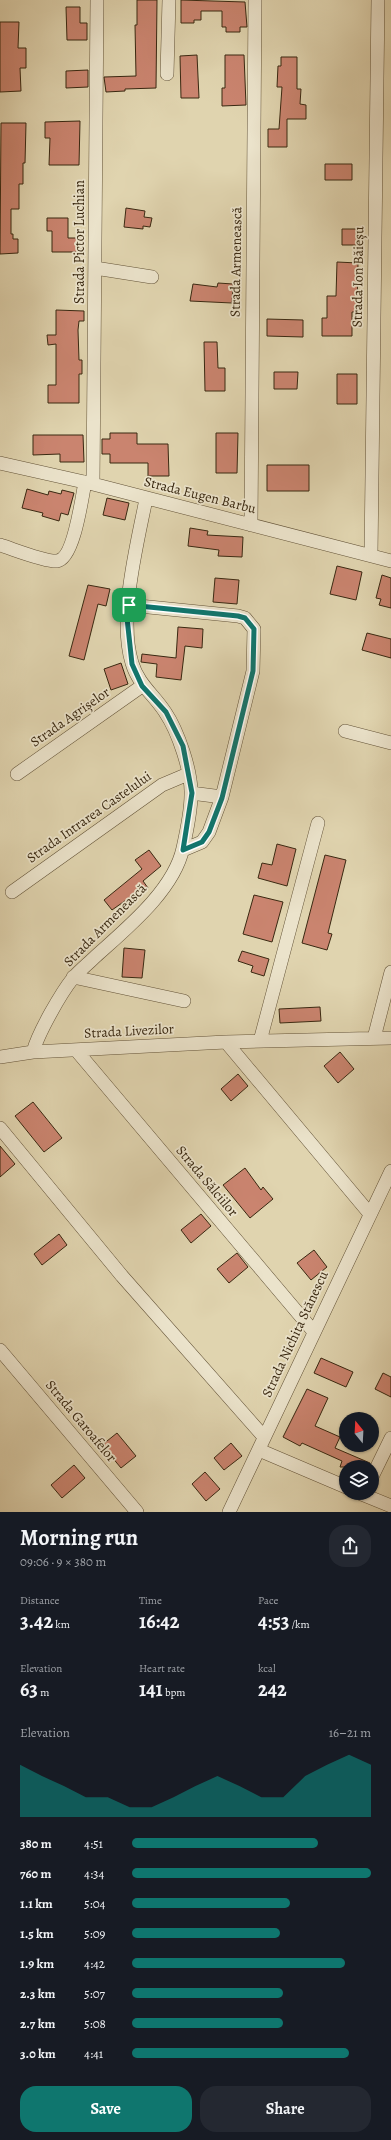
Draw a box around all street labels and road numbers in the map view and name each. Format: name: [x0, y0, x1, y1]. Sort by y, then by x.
street label: Strada Pictor Luchian: [70, 180, 89, 304]
street label: Strada Armenească: [226, 206, 246, 317]
street label: Strada Ion Băieșu: [348, 226, 368, 328]
street label: Strada Eugen Barbu: [142, 472, 258, 518]
street label: Strada Agrișelor: [27, 682, 114, 751]
street label: Strada Intrarea Castelului: [23, 767, 155, 867]
street label: Strada Armenească: [59, 879, 151, 971]
street label: Strada Livezilor: [84, 1019, 175, 1043]
street label: Strada Sălciilor: [172, 1141, 243, 1221]
street label: Strada Nichita Stănescu: [257, 1267, 333, 1400]
street label: Strada Garoafelor: [41, 1376, 121, 1466]

